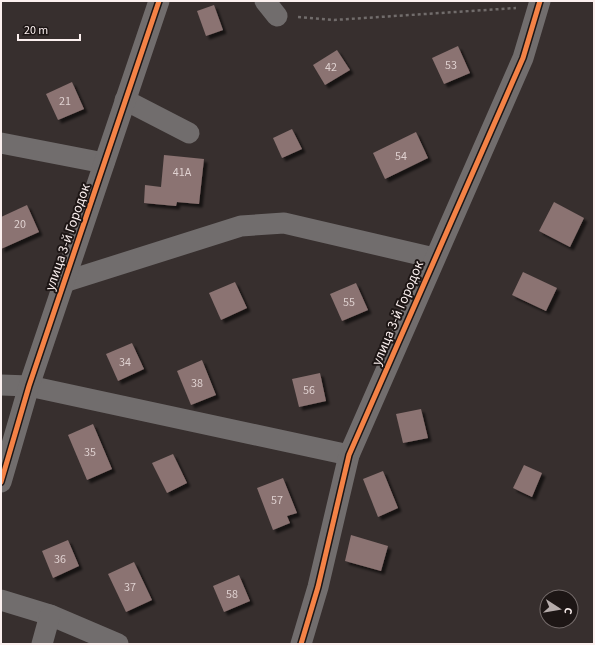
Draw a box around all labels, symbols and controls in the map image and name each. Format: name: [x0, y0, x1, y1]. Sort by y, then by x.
scale bar: [18, 16, 80, 42]
text: 20 m: [24, 22, 48, 39]
house number: 53: [445, 57, 457, 74]
house number: 42: [325, 59, 337, 76]
house number: 21: [59, 93, 71, 110]
house number: 54: [395, 148, 407, 165]
house number: 41А: [173, 164, 192, 181]
street label: улица 3-й Городок: [40, 181, 96, 294]
house number: 20: [14, 216, 26, 233]
street label: улица 3-й Городок: [367, 258, 429, 369]
house number: 55: [343, 294, 355, 311]
house number: 34: [119, 354, 131, 371]
house number: 38: [191, 375, 203, 392]
house number: 56: [303, 382, 315, 399]
house number: 35: [84, 444, 96, 461]
house number: 57: [271, 492, 283, 509]
house number: 36: [54, 551, 66, 568]
house number: 37: [124, 579, 136, 596]
house number: 58: [226, 586, 238, 603]
north arrow: [539, 589, 579, 629]
text: С: [560, 606, 576, 616]

